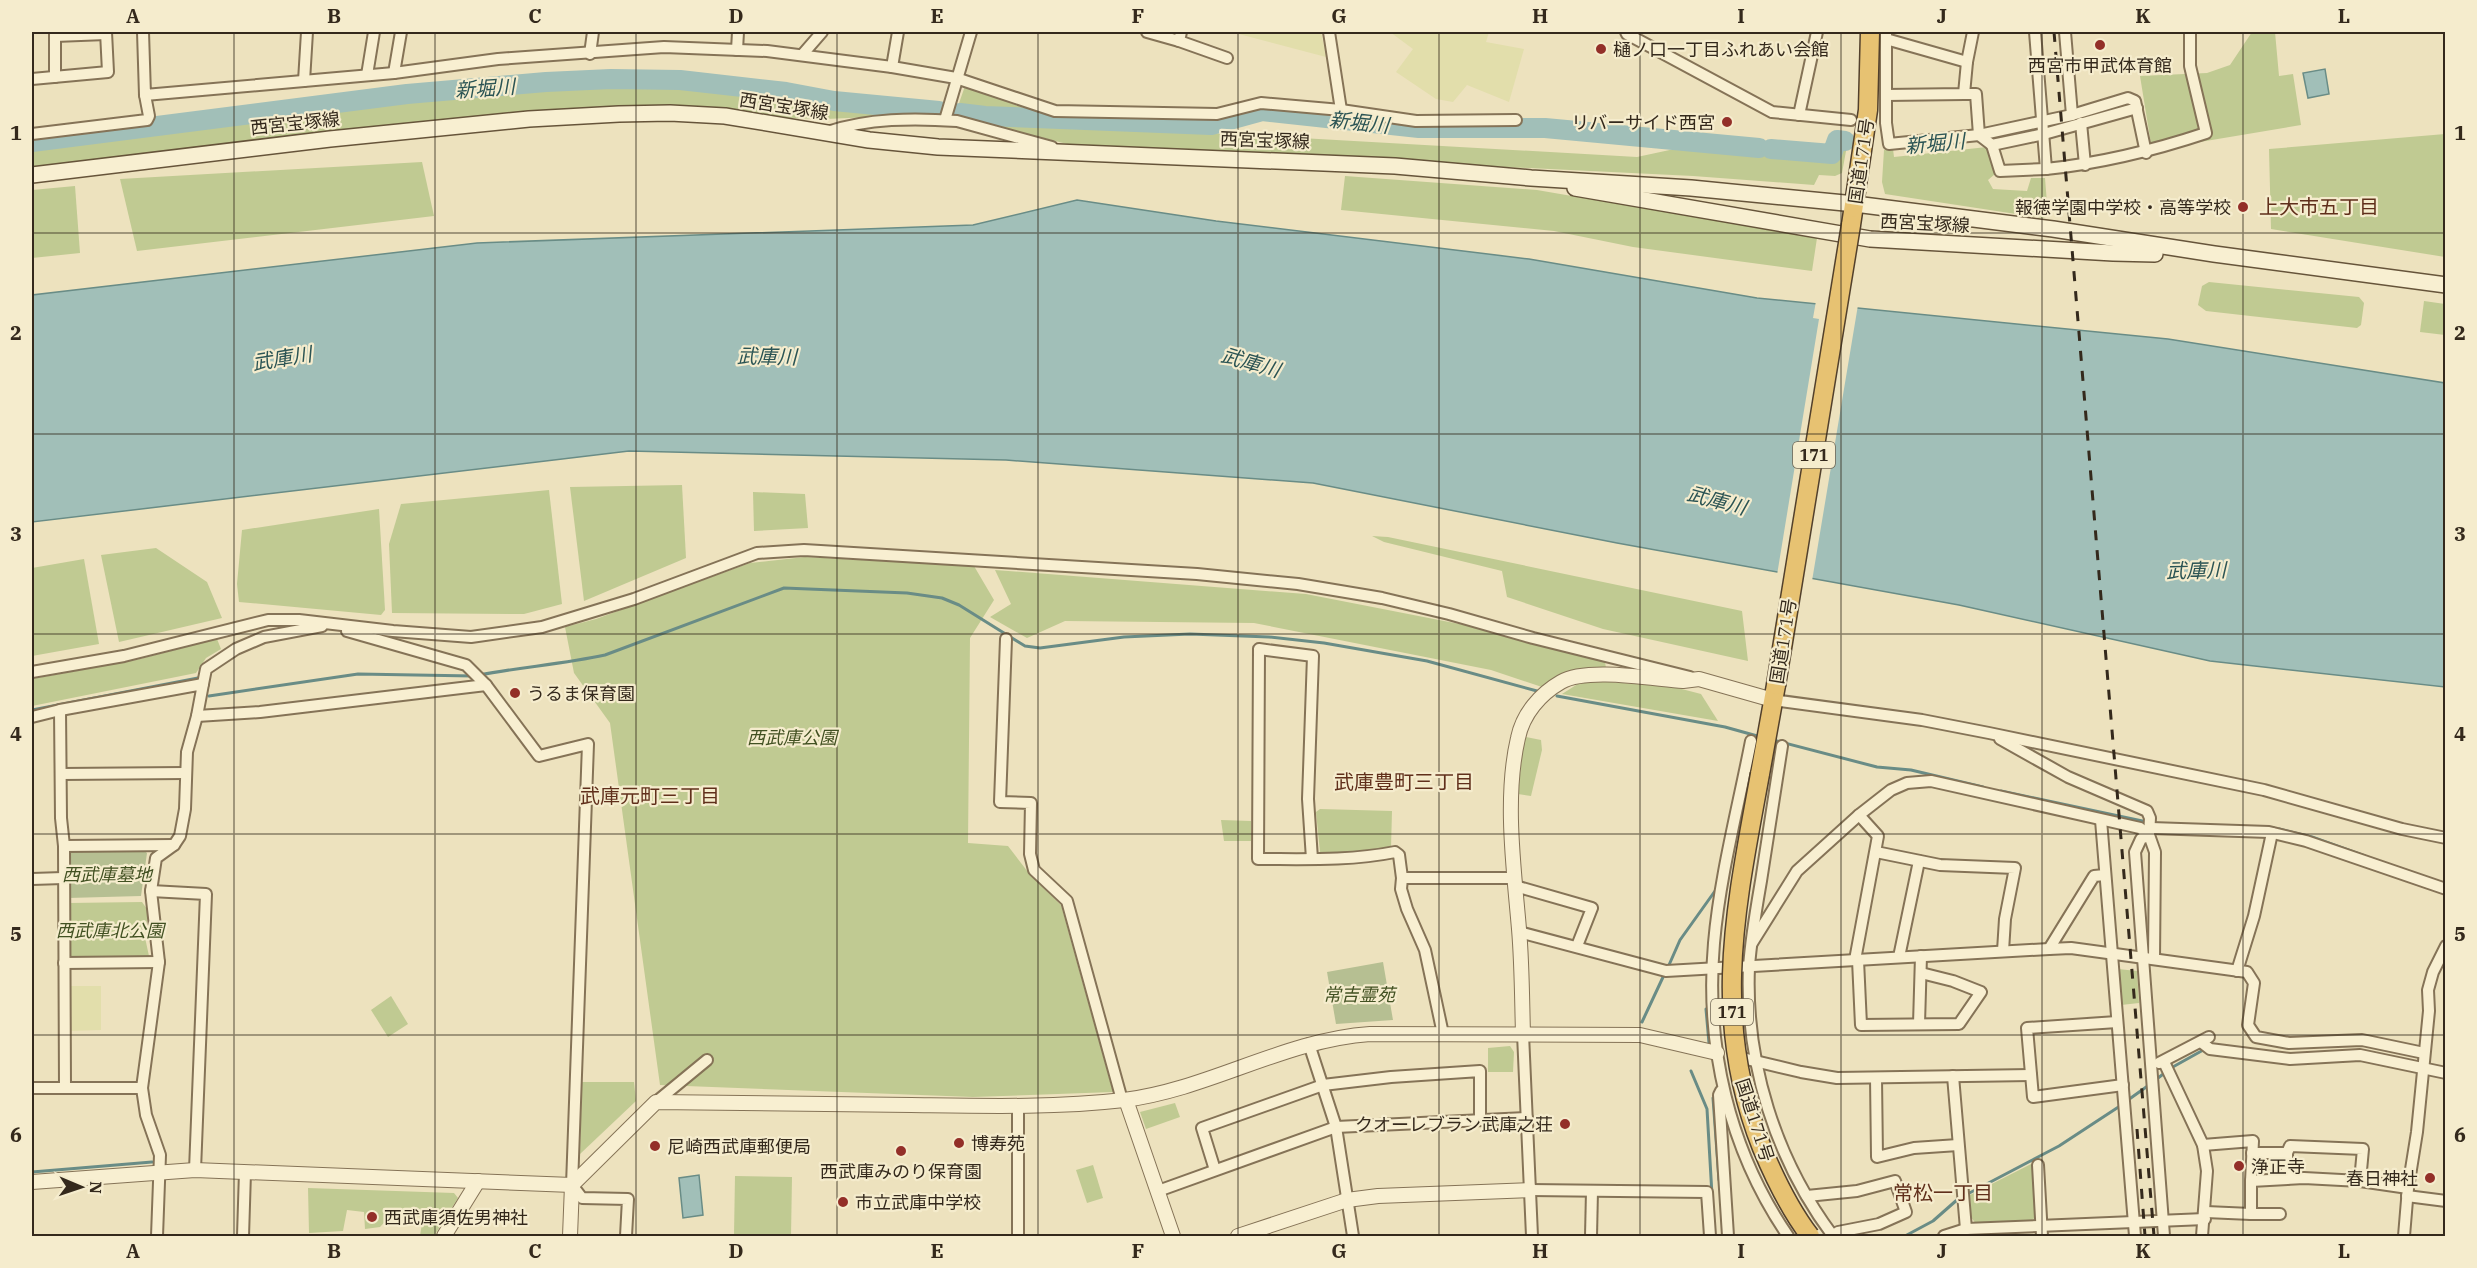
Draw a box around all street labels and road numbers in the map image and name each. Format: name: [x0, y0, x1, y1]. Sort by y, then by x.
street label: 西宮宝塚線: [738, 88, 830, 124]
street label: 西宮宝塚線: [249, 107, 341, 139]
street label: 国道171号: [1844, 117, 1878, 205]
street label: 西宮宝塚線: [1220, 127, 1310, 153]
street label: 西宮宝塚線: [1879, 209, 1971, 237]
road number: 171: [1793, 442, 1835, 468]
street label: 国道171号: [1765, 597, 1801, 685]
road number: 171: [1711, 999, 1753, 1025]
street label: 国道171号: [1731, 1075, 1779, 1165]

